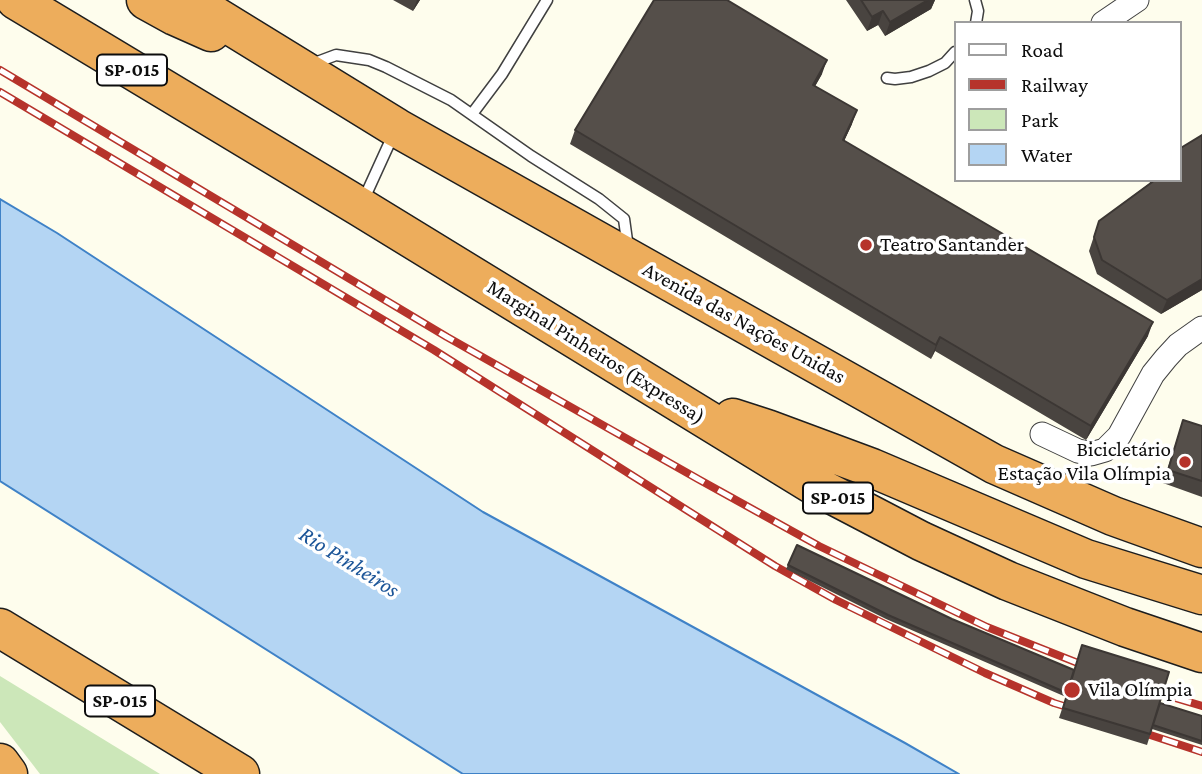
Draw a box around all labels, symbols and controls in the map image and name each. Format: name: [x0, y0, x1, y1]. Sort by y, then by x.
legend: [954, 21, 1181, 182]
text: Road: [1021, 38, 1064, 62]
road number: SP-015: [97, 54, 167, 86]
text: Railway: [1021, 73, 1088, 97]
text: Park: [1021, 108, 1058, 132]
text: Water: [1021, 143, 1073, 167]
place label: Teatro Santander: [880, 232, 1024, 258]
marker: Teatro Santander: [858, 237, 874, 253]
street label: Avenida das Nações Unidas: [638, 257, 850, 389]
street label: Marginal Pinheiros (Expressa): [482, 274, 710, 430]
place label: Bicicletário Estação Vila Olímpia: [997, 437, 1171, 487]
marker: Bicicletário Estação Vila Olímpia: [1177, 454, 1193, 470]
road number: SP-015: [803, 482, 873, 513]
water label: Rio Pinheiros: [294, 520, 404, 604]
place label: Vila Olímpia: [1088, 677, 1193, 703]
marker: Vila Olímpia: [1062, 680, 1082, 700]
road number: SP-015: [85, 686, 155, 716]

